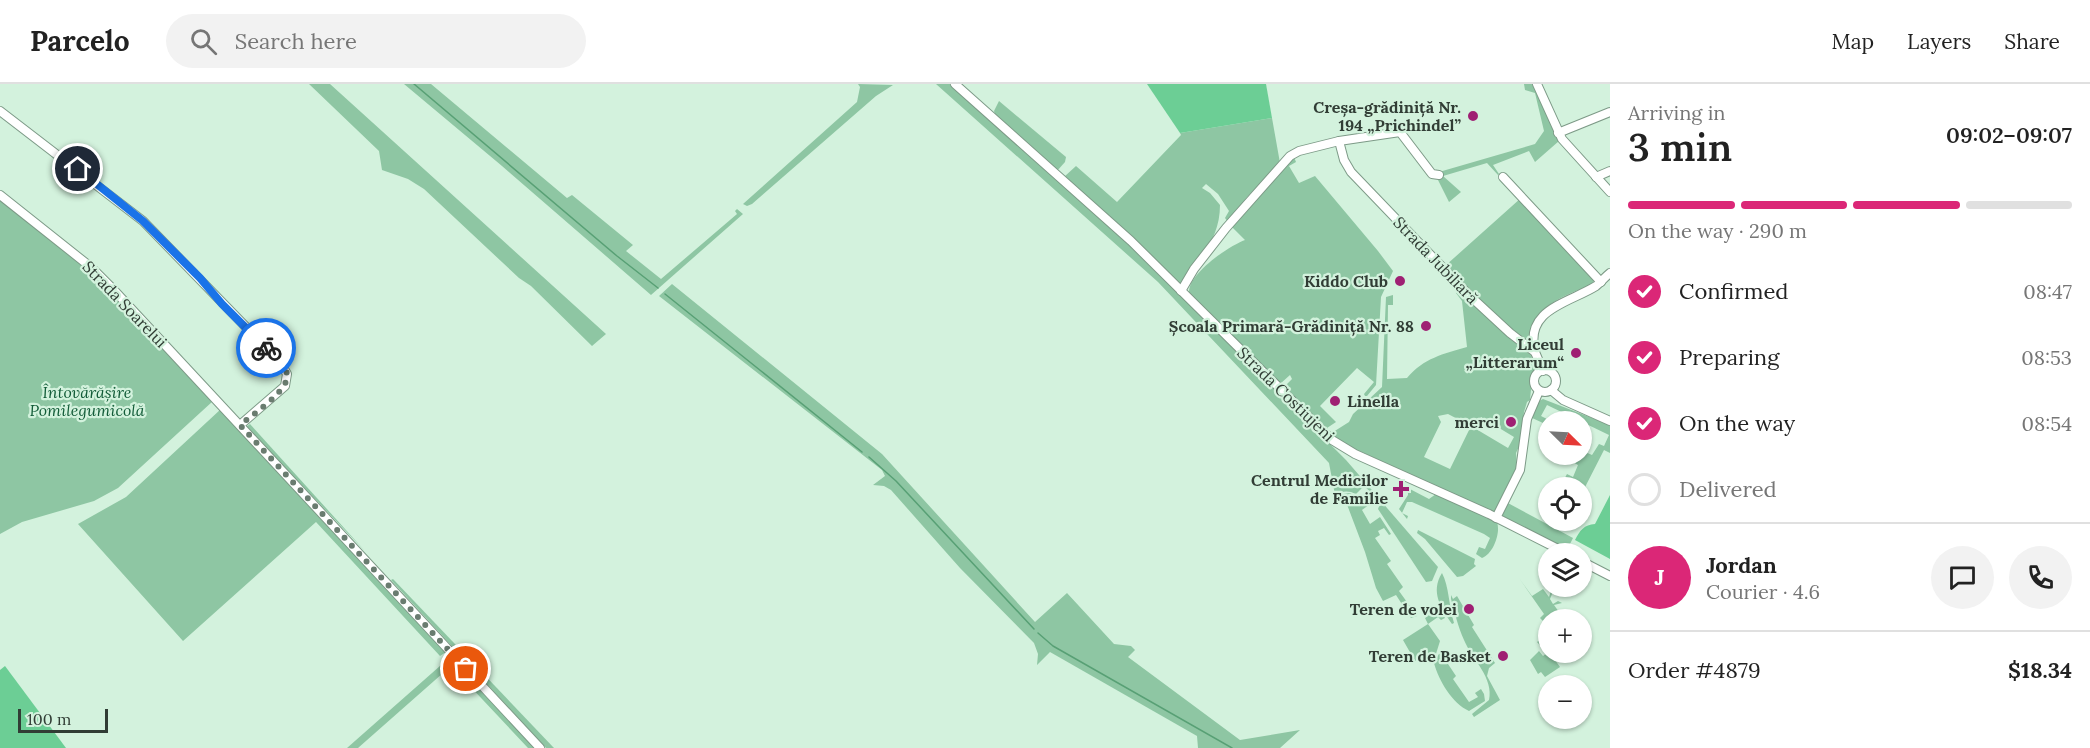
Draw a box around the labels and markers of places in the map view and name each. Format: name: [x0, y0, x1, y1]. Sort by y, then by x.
place label: Creșa-grădiniță Nr. 194 „Prichindel”: [1313, 97, 1461, 135]
marker: Creșa-grădiniță Nr. 194 „Prichindel”: [1466, 109, 1480, 123]
pin: [52, 143, 103, 194]
place label: Kiddo Club: [1304, 271, 1388, 291]
marker: Kiddo Club: [1393, 274, 1407, 288]
place label: Școala Primară-Grădiniță Nr. 88: [1169, 316, 1414, 337]
marker: Școala Primară-Grădiniță Nr. 88: [1419, 319, 1433, 333]
place label: Liceul „Litterarum“: [1465, 334, 1564, 372]
marker: Liceul „Litterarum“: [1569, 346, 1583, 360]
place label: Linella: [1347, 391, 1400, 411]
marker: Linella: [1328, 394, 1342, 408]
place label: merci: [1455, 412, 1499, 432]
marker: merci: [1504, 415, 1518, 429]
place label: Centrul Medicilor de Familie: [1251, 470, 1388, 508]
marker: Centrul Medicilor de Familie: [1392, 480, 1410, 498]
place label: Teren de volei: [1350, 599, 1457, 619]
marker: Teren de volei: [1462, 602, 1476, 616]
pin: [440, 643, 491, 694]
place label: Teren de Basket: [1369, 646, 1491, 666]
marker: Teren de Basket: [1496, 649, 1510, 663]

